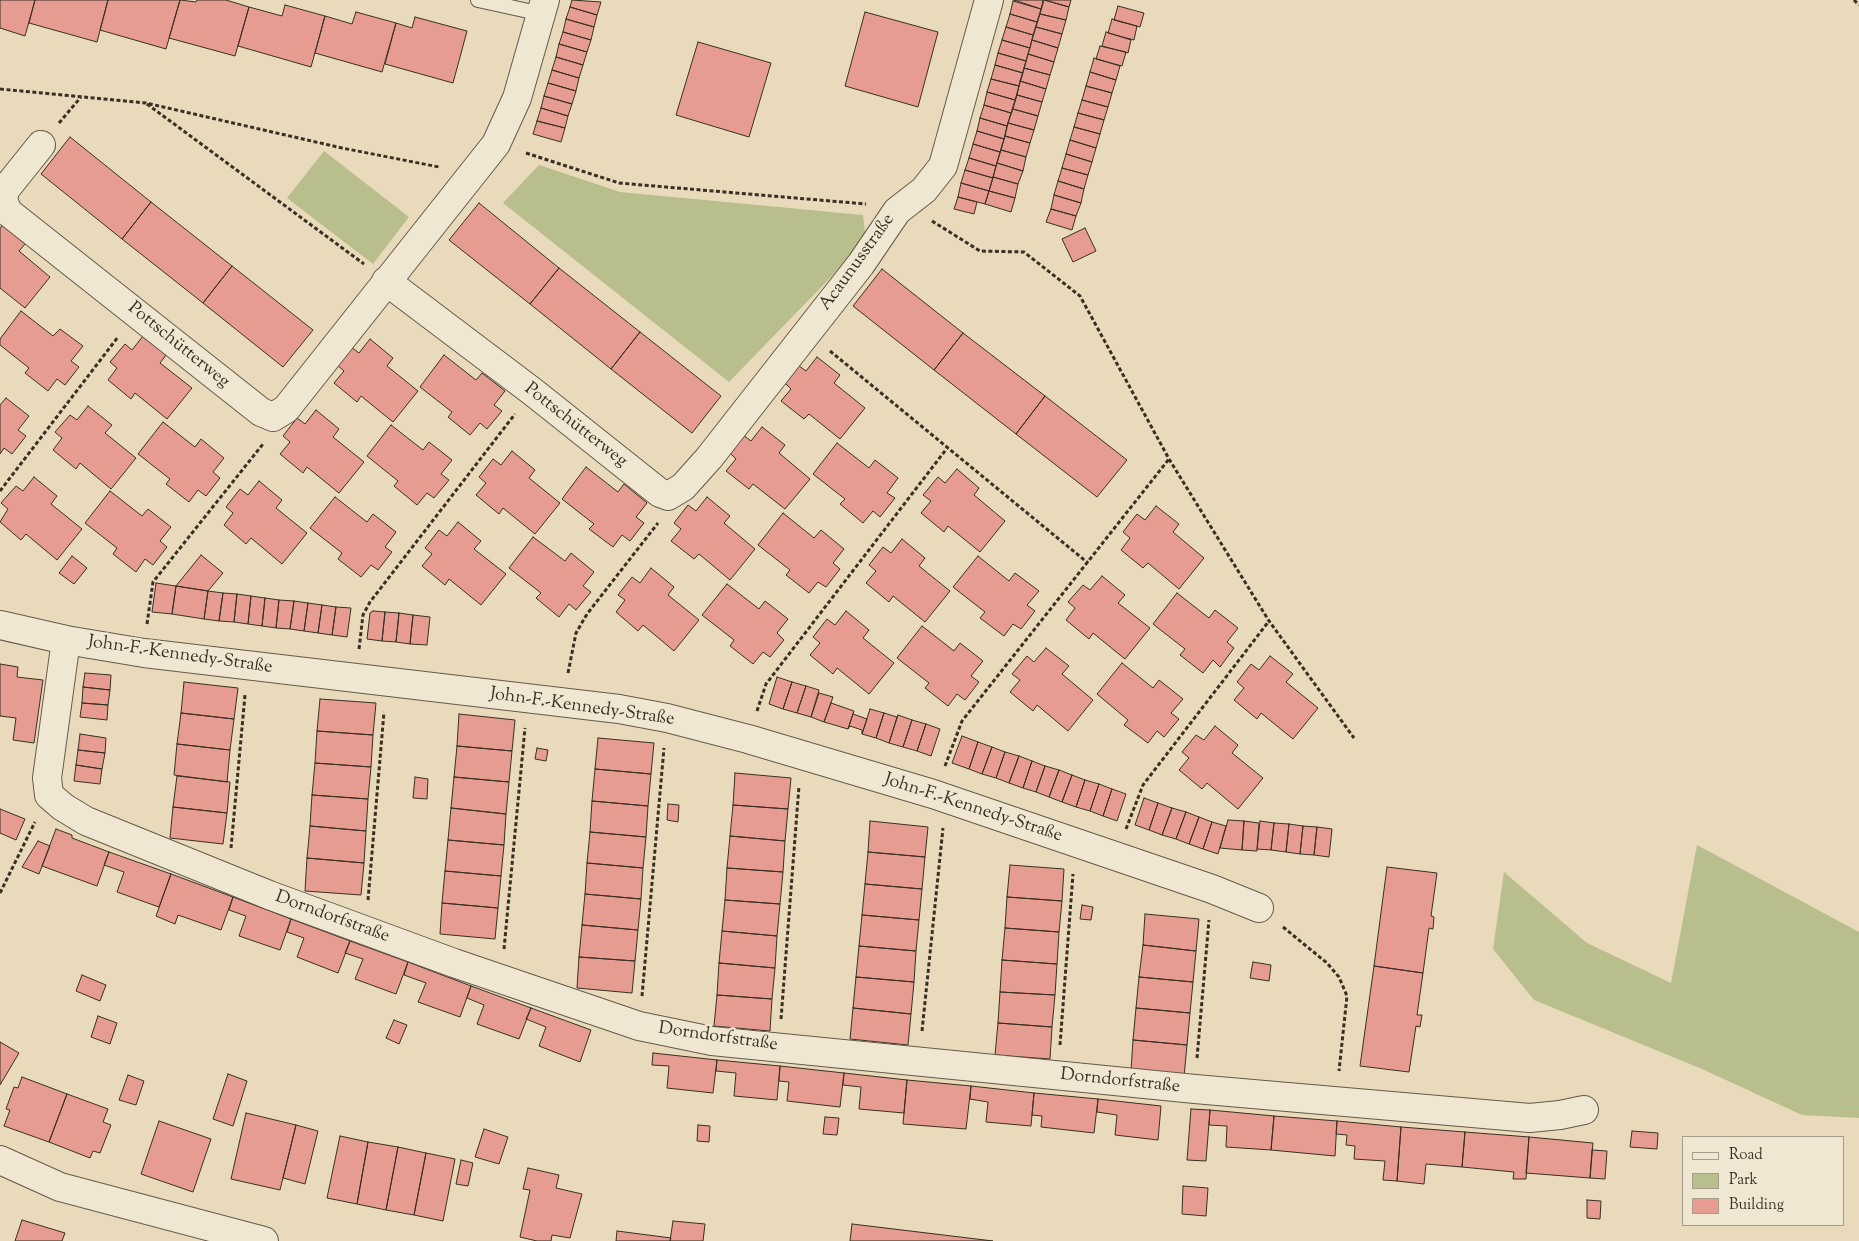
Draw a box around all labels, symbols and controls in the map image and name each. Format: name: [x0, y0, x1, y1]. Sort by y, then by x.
street label: Acaunusstraße: [816, 210, 900, 316]
street label: Pottschütterweg: [123, 298, 233, 394]
street label: Pottschütterweg: [519, 379, 631, 473]
street label: John-F.-Kennedy-Straße: [86, 632, 274, 680]
street label: John-F.-Kennedy-Straße: [488, 684, 676, 732]
street label: John-F.-Kennedy-Straße: [881, 770, 1065, 848]
street label: Dorndorfstraße: [272, 887, 392, 949]
street label: Dorndorfstraße: [657, 1019, 779, 1057]
street label: Dorndorfstraße: [1059, 1065, 1181, 1099]
legend: [1682, 1136, 1844, 1226]
text: Road: [1729, 1145, 1763, 1166]
text: Park: [1729, 1170, 1758, 1191]
text: Building: [1729, 1195, 1784, 1216]

